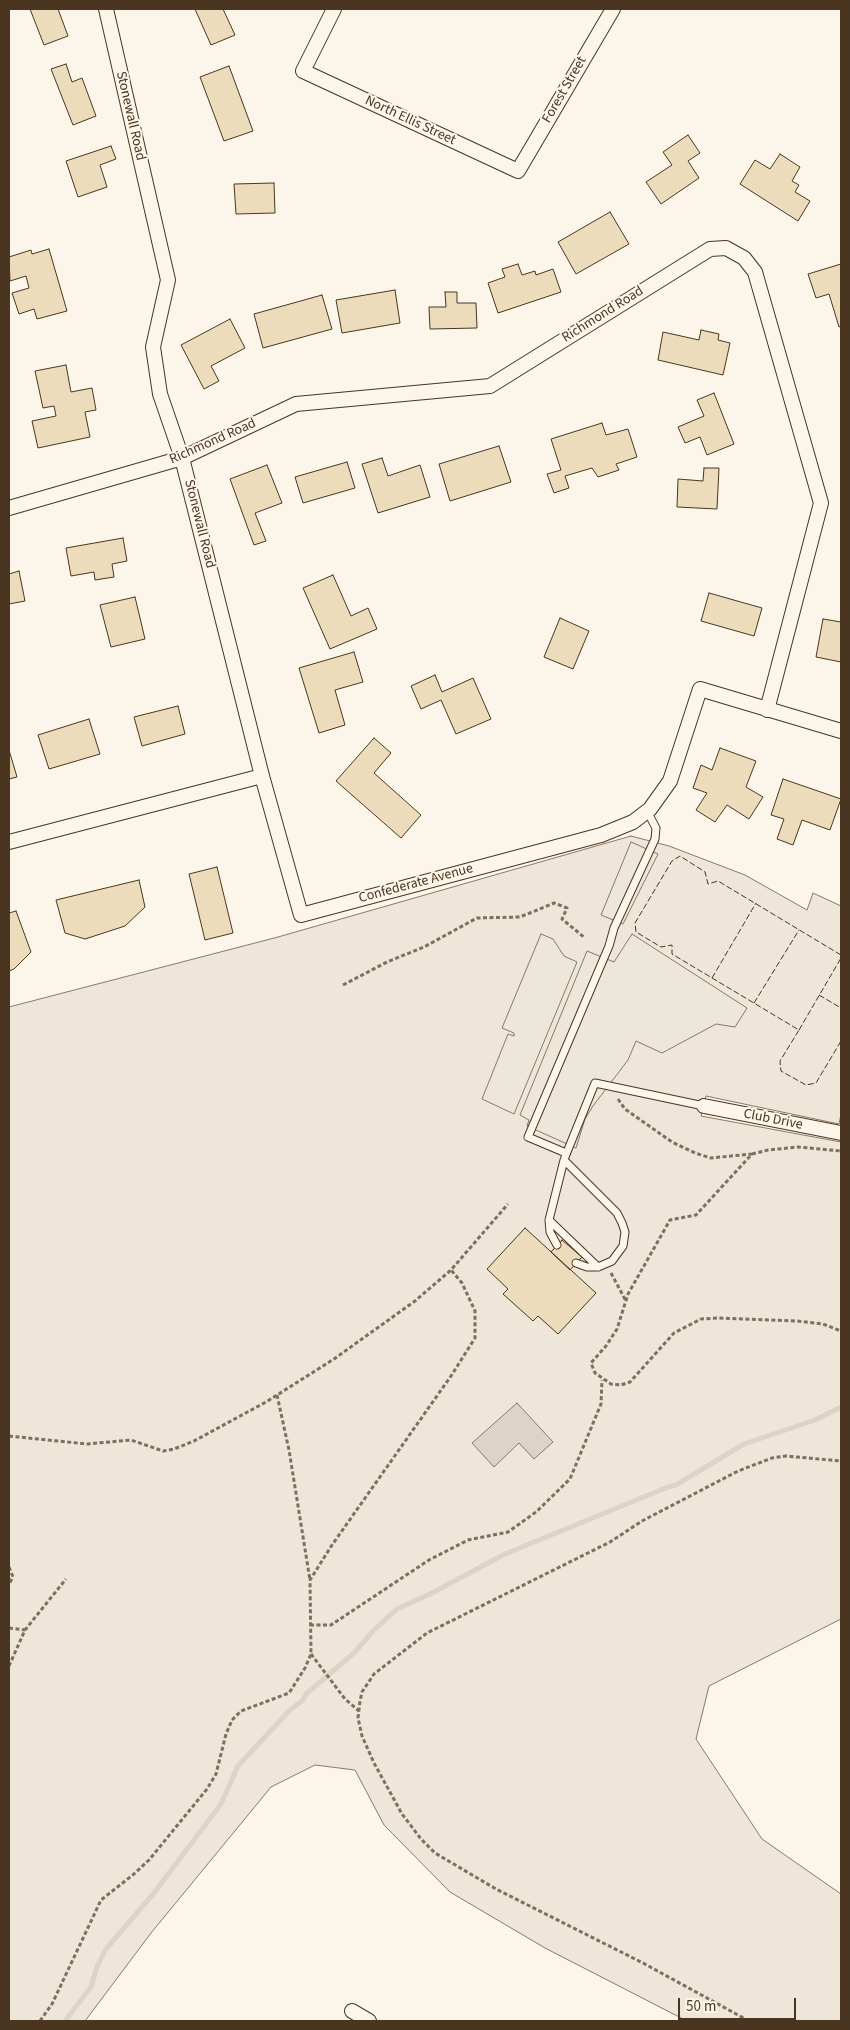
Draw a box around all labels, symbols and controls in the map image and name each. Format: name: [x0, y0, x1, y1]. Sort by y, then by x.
street label: Forest Street: [539, 54, 591, 126]
street label: Stonewall Road: [112, 70, 148, 162]
street label: North Ellis Street: [362, 93, 458, 149]
street label: Richmond Road: [559, 283, 647, 347]
street label: Richmond Road: [167, 415, 259, 469]
street label: Stonewall Road: [180, 478, 218, 570]
street label: Confederate Avenue: [357, 861, 475, 907]
street label: Club Drive: [742, 1106, 804, 1134]
scale bar: [680, 1988, 798, 2020]
text: 50 m: [686, 1996, 716, 2017]

